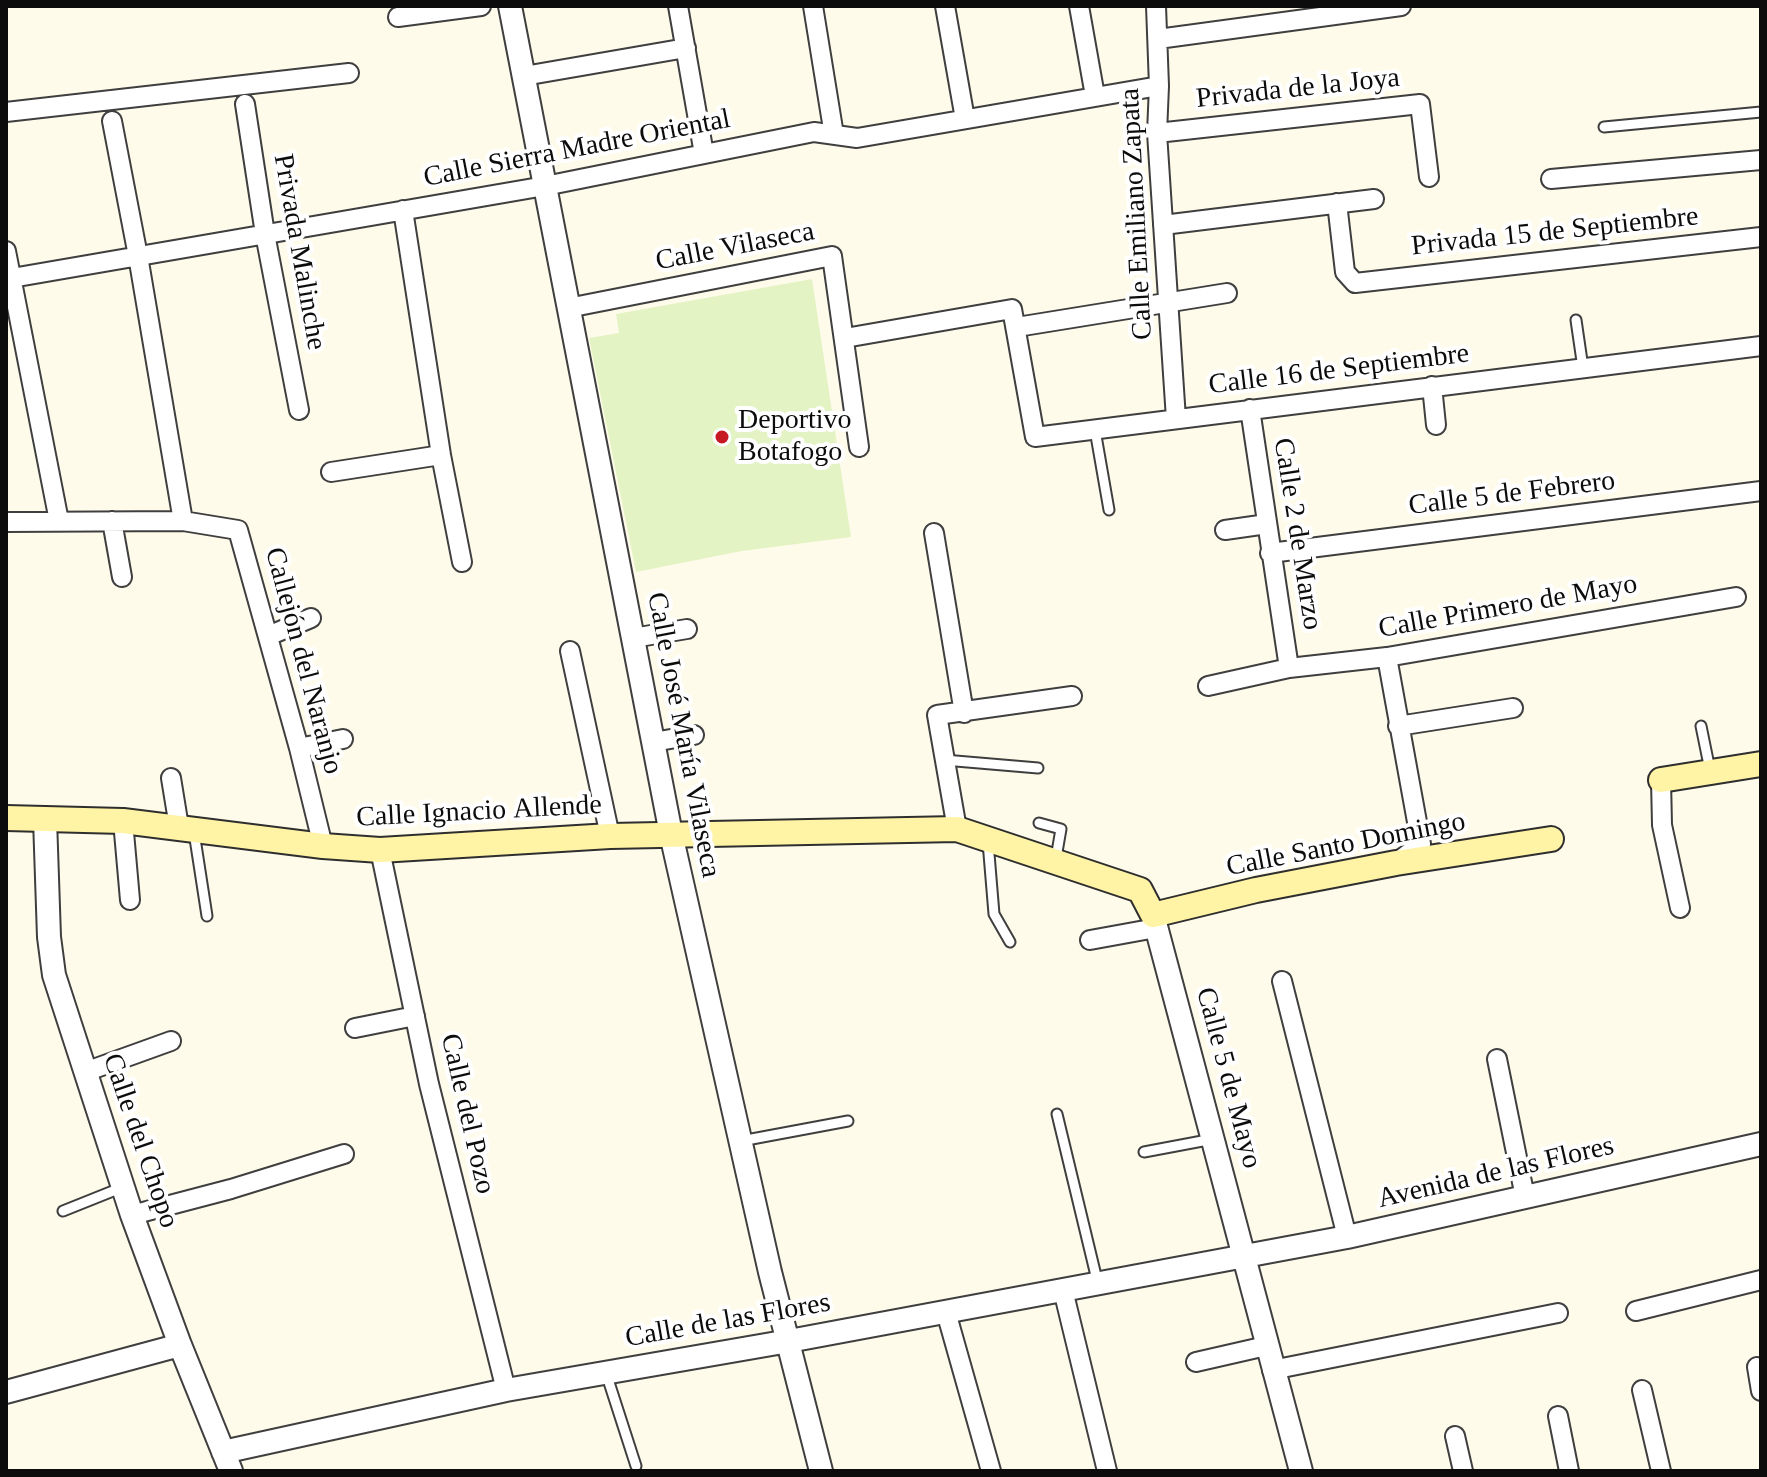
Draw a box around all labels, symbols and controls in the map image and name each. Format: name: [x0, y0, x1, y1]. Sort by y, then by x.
street label: Privada de la Joya: [1195, 62, 1401, 116]
street label: Calle Emiliano Zapata: [1114, 87, 1160, 341]
street label: Calle Sierra Madre Oriental: [421, 103, 733, 195]
street label: Privada Malinche: [265, 151, 333, 353]
street label: Privada 15 de Septiembre: [1410, 200, 1700, 264]
street label: Calle Vilaseca: [653, 215, 817, 279]
street label: Calle 16 de Septiembre: [1207, 337, 1471, 403]
place label: Deportivo Botafogo: [738, 404, 852, 470]
marker: Deportivo Botafogo: [713, 428, 731, 446]
street label: Calle 2 de Marzo: [1265, 436, 1329, 632]
street label: Calle 5 de Febrero: [1407, 465, 1617, 523]
street label: Callejón del Naranjo: [257, 544, 349, 778]
street label: Calle Primero de Mayo: [1376, 568, 1640, 646]
street label: Calle José María Vilaseca: [639, 590, 727, 880]
street label: Calle Ignacio Allende: [355, 789, 603, 835]
street label: Calle Santo Domingo: [1224, 805, 1468, 885]
street label: Calle 5 de Mayo: [1188, 984, 1268, 1172]
street label: Calle del Pozo: [432, 1031, 502, 1197]
street label: Calle del Chopo: [94, 1050, 186, 1232]
street label: Avenida de las Flores: [1375, 1129, 1617, 1217]
street label: Calle de las Flores: [623, 1286, 833, 1356]

